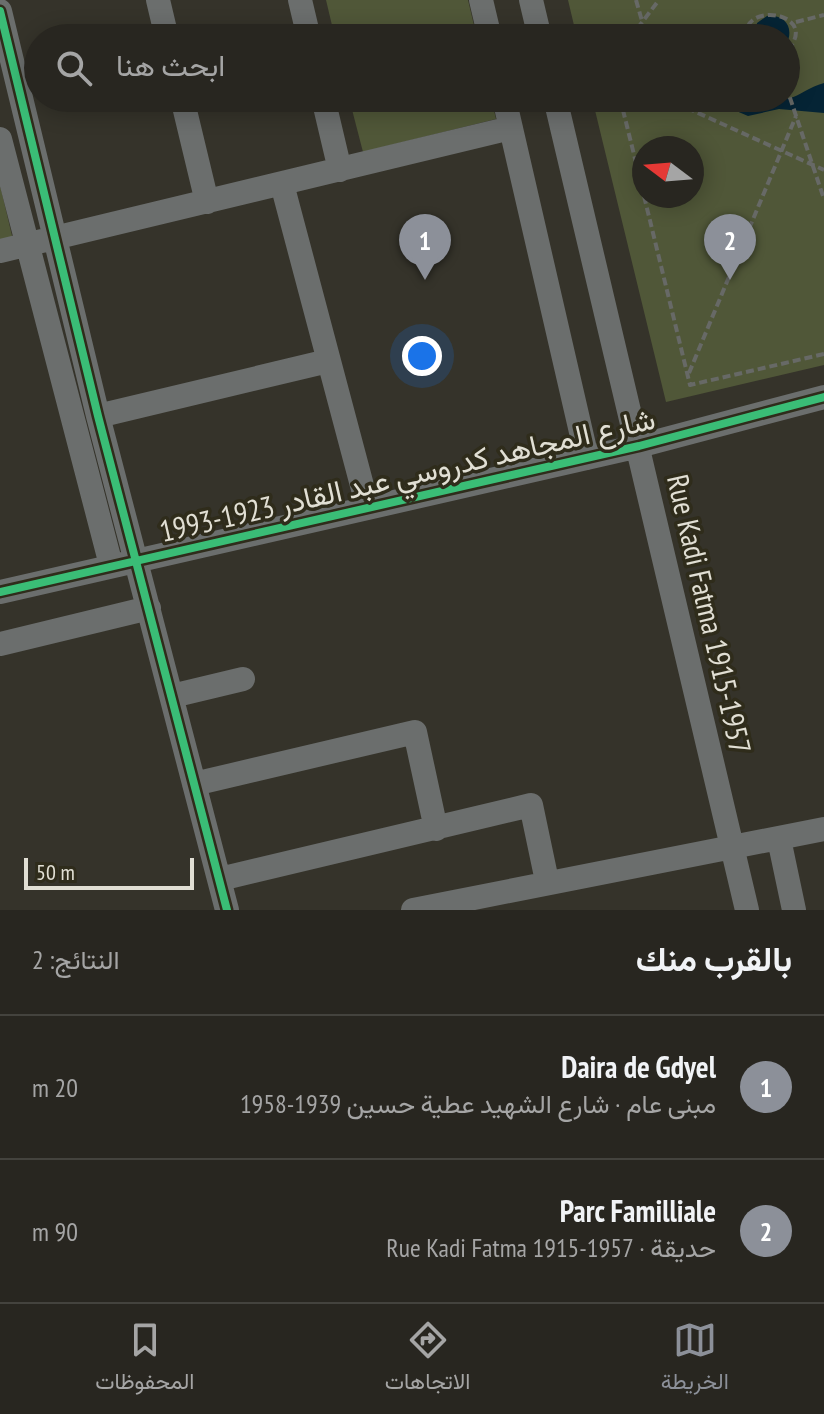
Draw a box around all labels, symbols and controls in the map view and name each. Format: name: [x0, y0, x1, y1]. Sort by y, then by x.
search box: [24, 24, 800, 112]
text: ابحث هنا: [116, 45, 225, 84]
icon: search: [52, 46, 96, 90]
north arrow: [632, 136, 704, 208]
pin: 1: [399, 214, 451, 280]
pin: 2: [704, 214, 756, 280]
your location: [402, 336, 442, 376]
street label: شارع المجاهد كدروسي عبد القادر 1923-1993: [155, 398, 660, 556]
street label: Rue Kadi Fatma 1915-1957: [659, 471, 761, 757]
scale bar: [24, 854, 194, 890]
text: 50 m: [36, 858, 75, 886]
text: بالقرب منك: [636, 936, 792, 980]
text: النتائج: 2: [32, 943, 119, 976]
text: Daira de Gdyel: [561, 1047, 716, 1086]
text: 20 m: [32, 1071, 78, 1104]
text: 1: [760, 1071, 772, 1104]
text: مبنى عام · شارع الشهيد عطية حسين 1939-1958: [240, 1087, 716, 1120]
text: Parc Familliale: [560, 1191, 716, 1230]
text: 90 m: [32, 1215, 78, 1248]
text: 2: [760, 1215, 772, 1248]
text: حديقة · Rue Kadi Fatma 1915-1957: [386, 1231, 716, 1264]
tab: المحفوظات: [95, 1318, 194, 1401]
tab: الاتجاهات: [385, 1318, 470, 1401]
tab: الخريطة: [661, 1318, 729, 1401]

